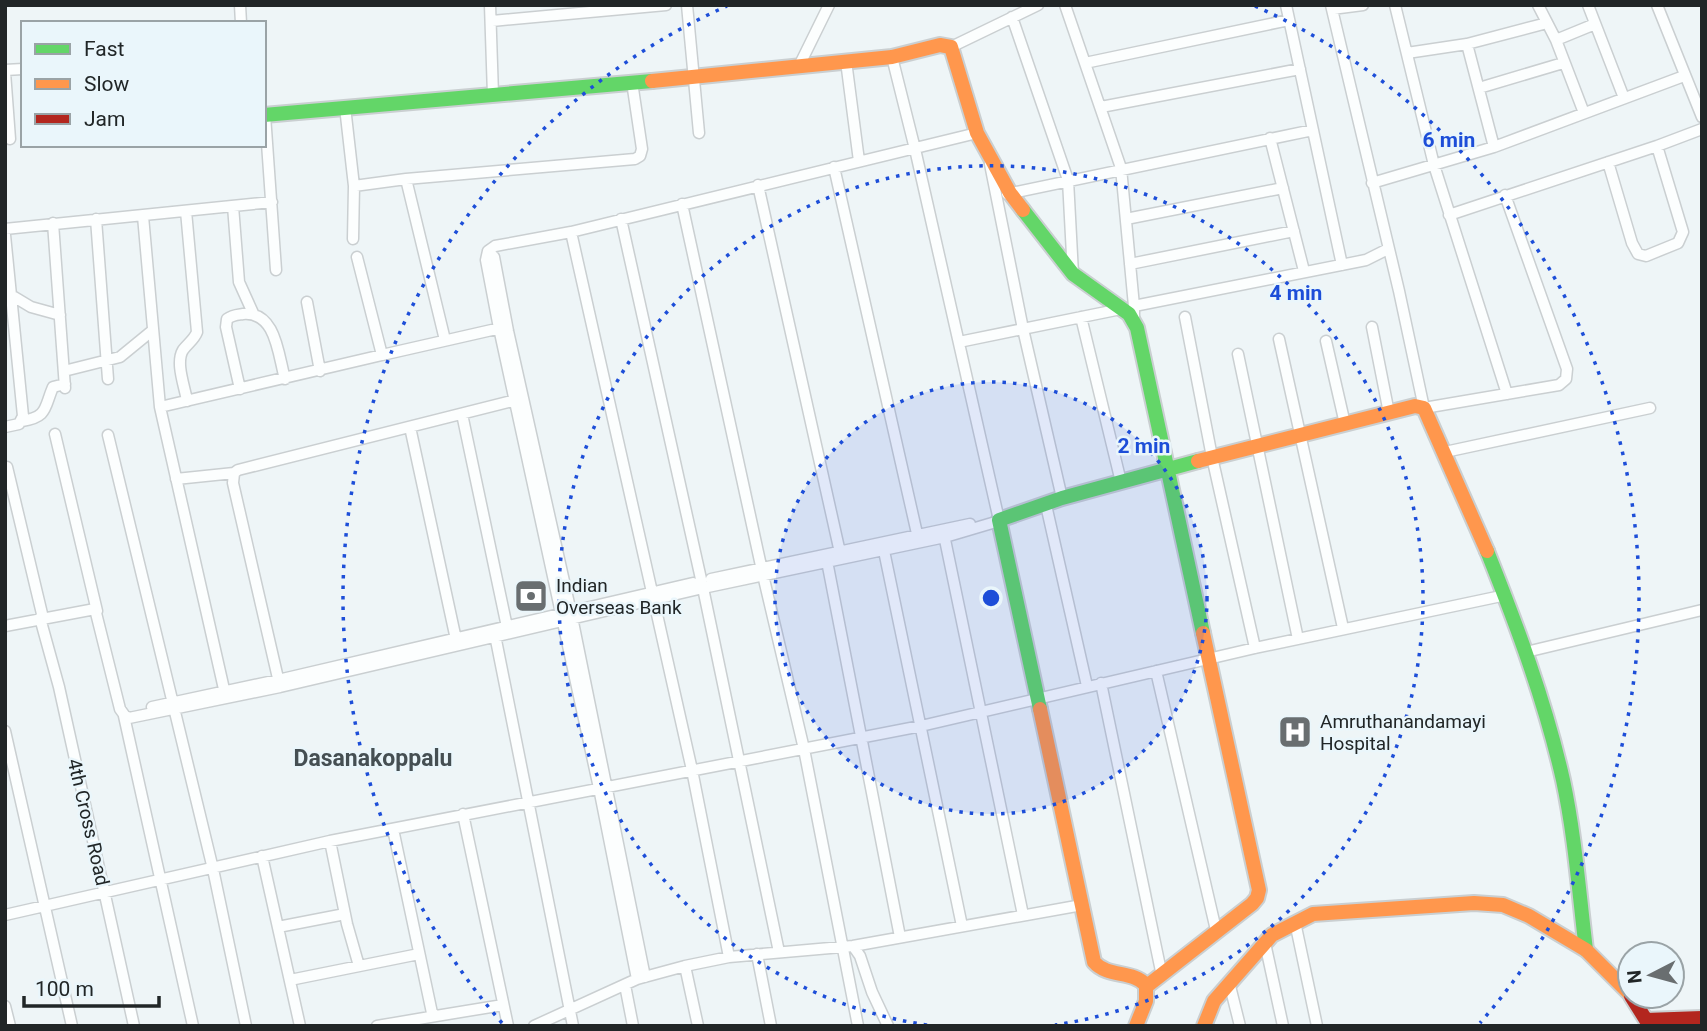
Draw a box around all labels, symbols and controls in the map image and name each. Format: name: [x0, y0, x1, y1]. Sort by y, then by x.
legend: [21, 21, 266, 147]
text: Fast: [84, 37, 125, 61]
text: Slow: [84, 72, 130, 96]
text: Jam: [84, 107, 125, 131]
text: 6 min: [1423, 128, 1475, 152]
text: 4 min: [1270, 281, 1322, 305]
text: 2 min: [1118, 434, 1170, 458]
place label: Indian Overseas Bank: [556, 574, 682, 619]
bank icon: Indian Overseas Bank: [512, 577, 550, 615]
centre of rings: [979, 586, 1003, 610]
place label: Amruthanandamayi Hospital: [1320, 710, 1486, 755]
hospital icon: Amruthanandamayi Hospital: [1276, 713, 1314, 751]
district label: Dasanakoppalu: [293, 745, 453, 772]
street label: 4th Cross Road: [63, 756, 114, 888]
north arrow: [1616, 940, 1686, 1010]
scale bar: [24, 964, 159, 1008]
text: N: [1622, 969, 1647, 985]
text: 100 m: [35, 977, 94, 1001]

